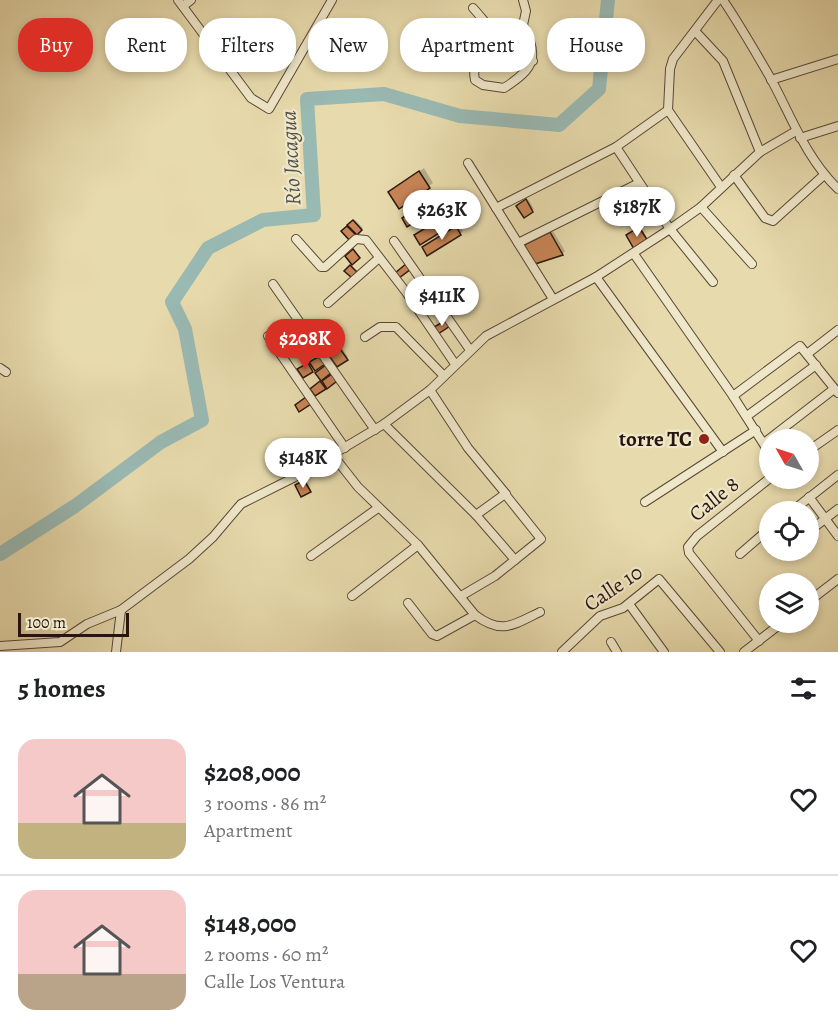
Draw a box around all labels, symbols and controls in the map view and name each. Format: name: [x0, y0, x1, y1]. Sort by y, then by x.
chip: Buy: [18, 18, 93, 72]
chip: Rent: [105, 18, 187, 72]
chip: Filters: [199, 18, 296, 72]
chip: New: [308, 18, 388, 72]
chip: Apartment: [400, 18, 535, 72]
chip: House: [547, 18, 645, 72]
water label: Río Jacagua: [274, 110, 308, 206]
pin: $187K: [595, 187, 679, 238]
pin: $263K: [400, 190, 484, 241]
text: $187K: [613, 193, 661, 220]
text: $263K: [417, 196, 467, 223]
pin: $411K: [400, 276, 484, 327]
text: $411K: [419, 282, 465, 309]
pin: $208K: [263, 319, 347, 370]
text: $208K: [279, 325, 331, 352]
place label: torre TC: [619, 425, 692, 453]
north arrow: [759, 429, 819, 489]
map controls: [759, 429, 819, 633]
marker: torre TC: [697, 432, 711, 446]
pin: $148K: [261, 438, 345, 489]
text: $148K: [279, 444, 327, 471]
street label: Calle 8: [683, 470, 745, 528]
button: locate: [759, 501, 819, 561]
street label: Calle 10: [578, 558, 648, 618]
button: layers: [759, 573, 819, 633]
scale bar: [18, 610, 129, 638]
text: 100 m: [27, 612, 66, 634]
text: 5 homes: [18, 671, 106, 706]
icon: filters: [787, 672, 820, 705]
text: $208,000: [204, 755, 300, 790]
icon: home: [66, 763, 138, 835]
icon: heart: [787, 783, 820, 816]
text: 3 rooms · 86 m²: [204, 790, 326, 817]
text: Apartment: [204, 817, 293, 844]
text: $148,000: [204, 906, 296, 941]
icon: home: [66, 914, 138, 986]
icon: heart: [787, 934, 820, 967]
text: 2 rooms · 60 m²: [204, 941, 328, 968]
text: Calle Los Ventura: [204, 968, 345, 995]

